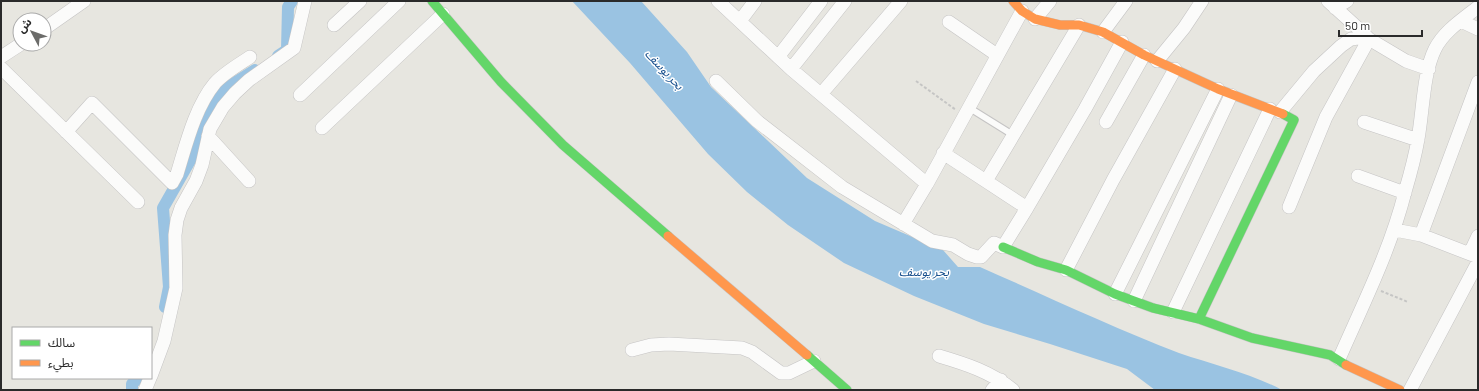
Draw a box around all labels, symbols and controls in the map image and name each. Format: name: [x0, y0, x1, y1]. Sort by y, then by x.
north arrow: [12, 12, 52, 52]
scale bar: [1339, 12, 1422, 38]
text: ش: [14, 15, 35, 36]
text: 50 m: [1345, 18, 1370, 32]
water label: بحر يوسف: [642, 46, 688, 93]
water label: بحر يوسف: [899, 264, 950, 279]
legend: [12, 327, 152, 379]
text: سالك: [48, 335, 75, 349]
text: بطيء: [48, 355, 74, 373]

